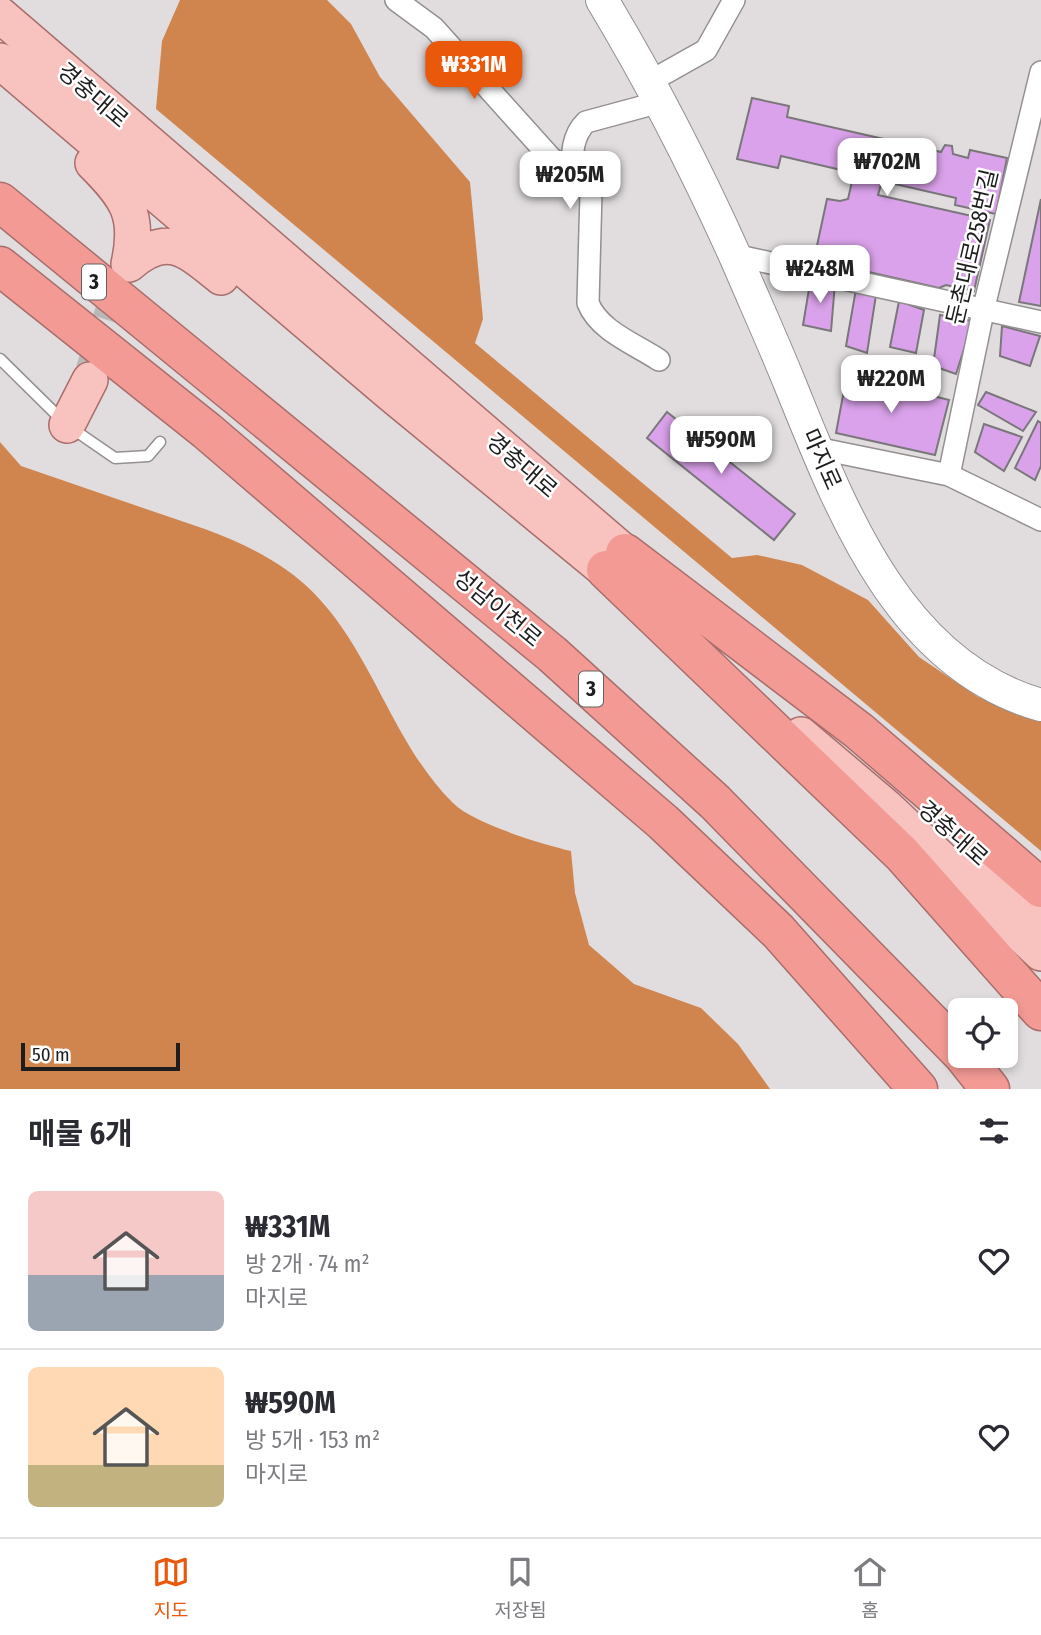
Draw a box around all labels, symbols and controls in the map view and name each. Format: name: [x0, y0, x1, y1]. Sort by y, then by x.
pin: ₩331M: [425, 42, 523, 101]
text: ₩331M: [441, 50, 507, 78]
street label: 경충대로: [52, 57, 134, 133]
pin: ₩702M: [838, 138, 936, 198]
text: ₩702M: [854, 147, 920, 175]
pin: ₩205M: [521, 152, 619, 211]
text: ₩205M: [536, 160, 604, 188]
street label: 둔촌대로258번길: [940, 166, 1004, 328]
pin: ₩248M: [771, 246, 869, 305]
text: ₩248M: [786, 254, 854, 282]
road number: 3: [82, 264, 106, 300]
pin: ₩220M: [842, 356, 940, 415]
text: ₩220M: [857, 364, 925, 392]
pin: ₩590M: [672, 416, 770, 476]
street label: 마지로: [796, 424, 848, 494]
text: ₩590M: [686, 425, 756, 453]
street label: 경충대로: [481, 427, 563, 503]
street label: 성남이천로: [448, 563, 548, 653]
road number: 3: [579, 672, 603, 706]
street label: 경충대로: [912, 794, 994, 872]
map controls: [948, 998, 1018, 1068]
button: locate: [948, 998, 1018, 1068]
scale bar: [21, 1040, 180, 1072]
text: 50 m: [32, 1043, 70, 1066]
icon: filters: [975, 1112, 1013, 1150]
text: 매물 6개: [28, 1116, 133, 1152]
text: ₩331M: [245, 1209, 330, 1245]
icon: home: [84, 1219, 168, 1303]
icon: heart: [975, 1242, 1013, 1280]
text: 방 2개 · 74 m²: [245, 1250, 370, 1278]
text: 마지로: [245, 1284, 308, 1312]
text: ₩590M: [245, 1385, 336, 1421]
icon: home: [84, 1395, 168, 1479]
icon: heart: [975, 1418, 1013, 1456]
text: 방 5개 · 153 m²: [245, 1426, 380, 1454]
text: 마지로: [245, 1460, 308, 1488]
tab: 지도: [152, 1553, 190, 1622]
tab: 저장됨: [494, 1553, 547, 1622]
tab: 홈: [851, 1553, 889, 1622]

